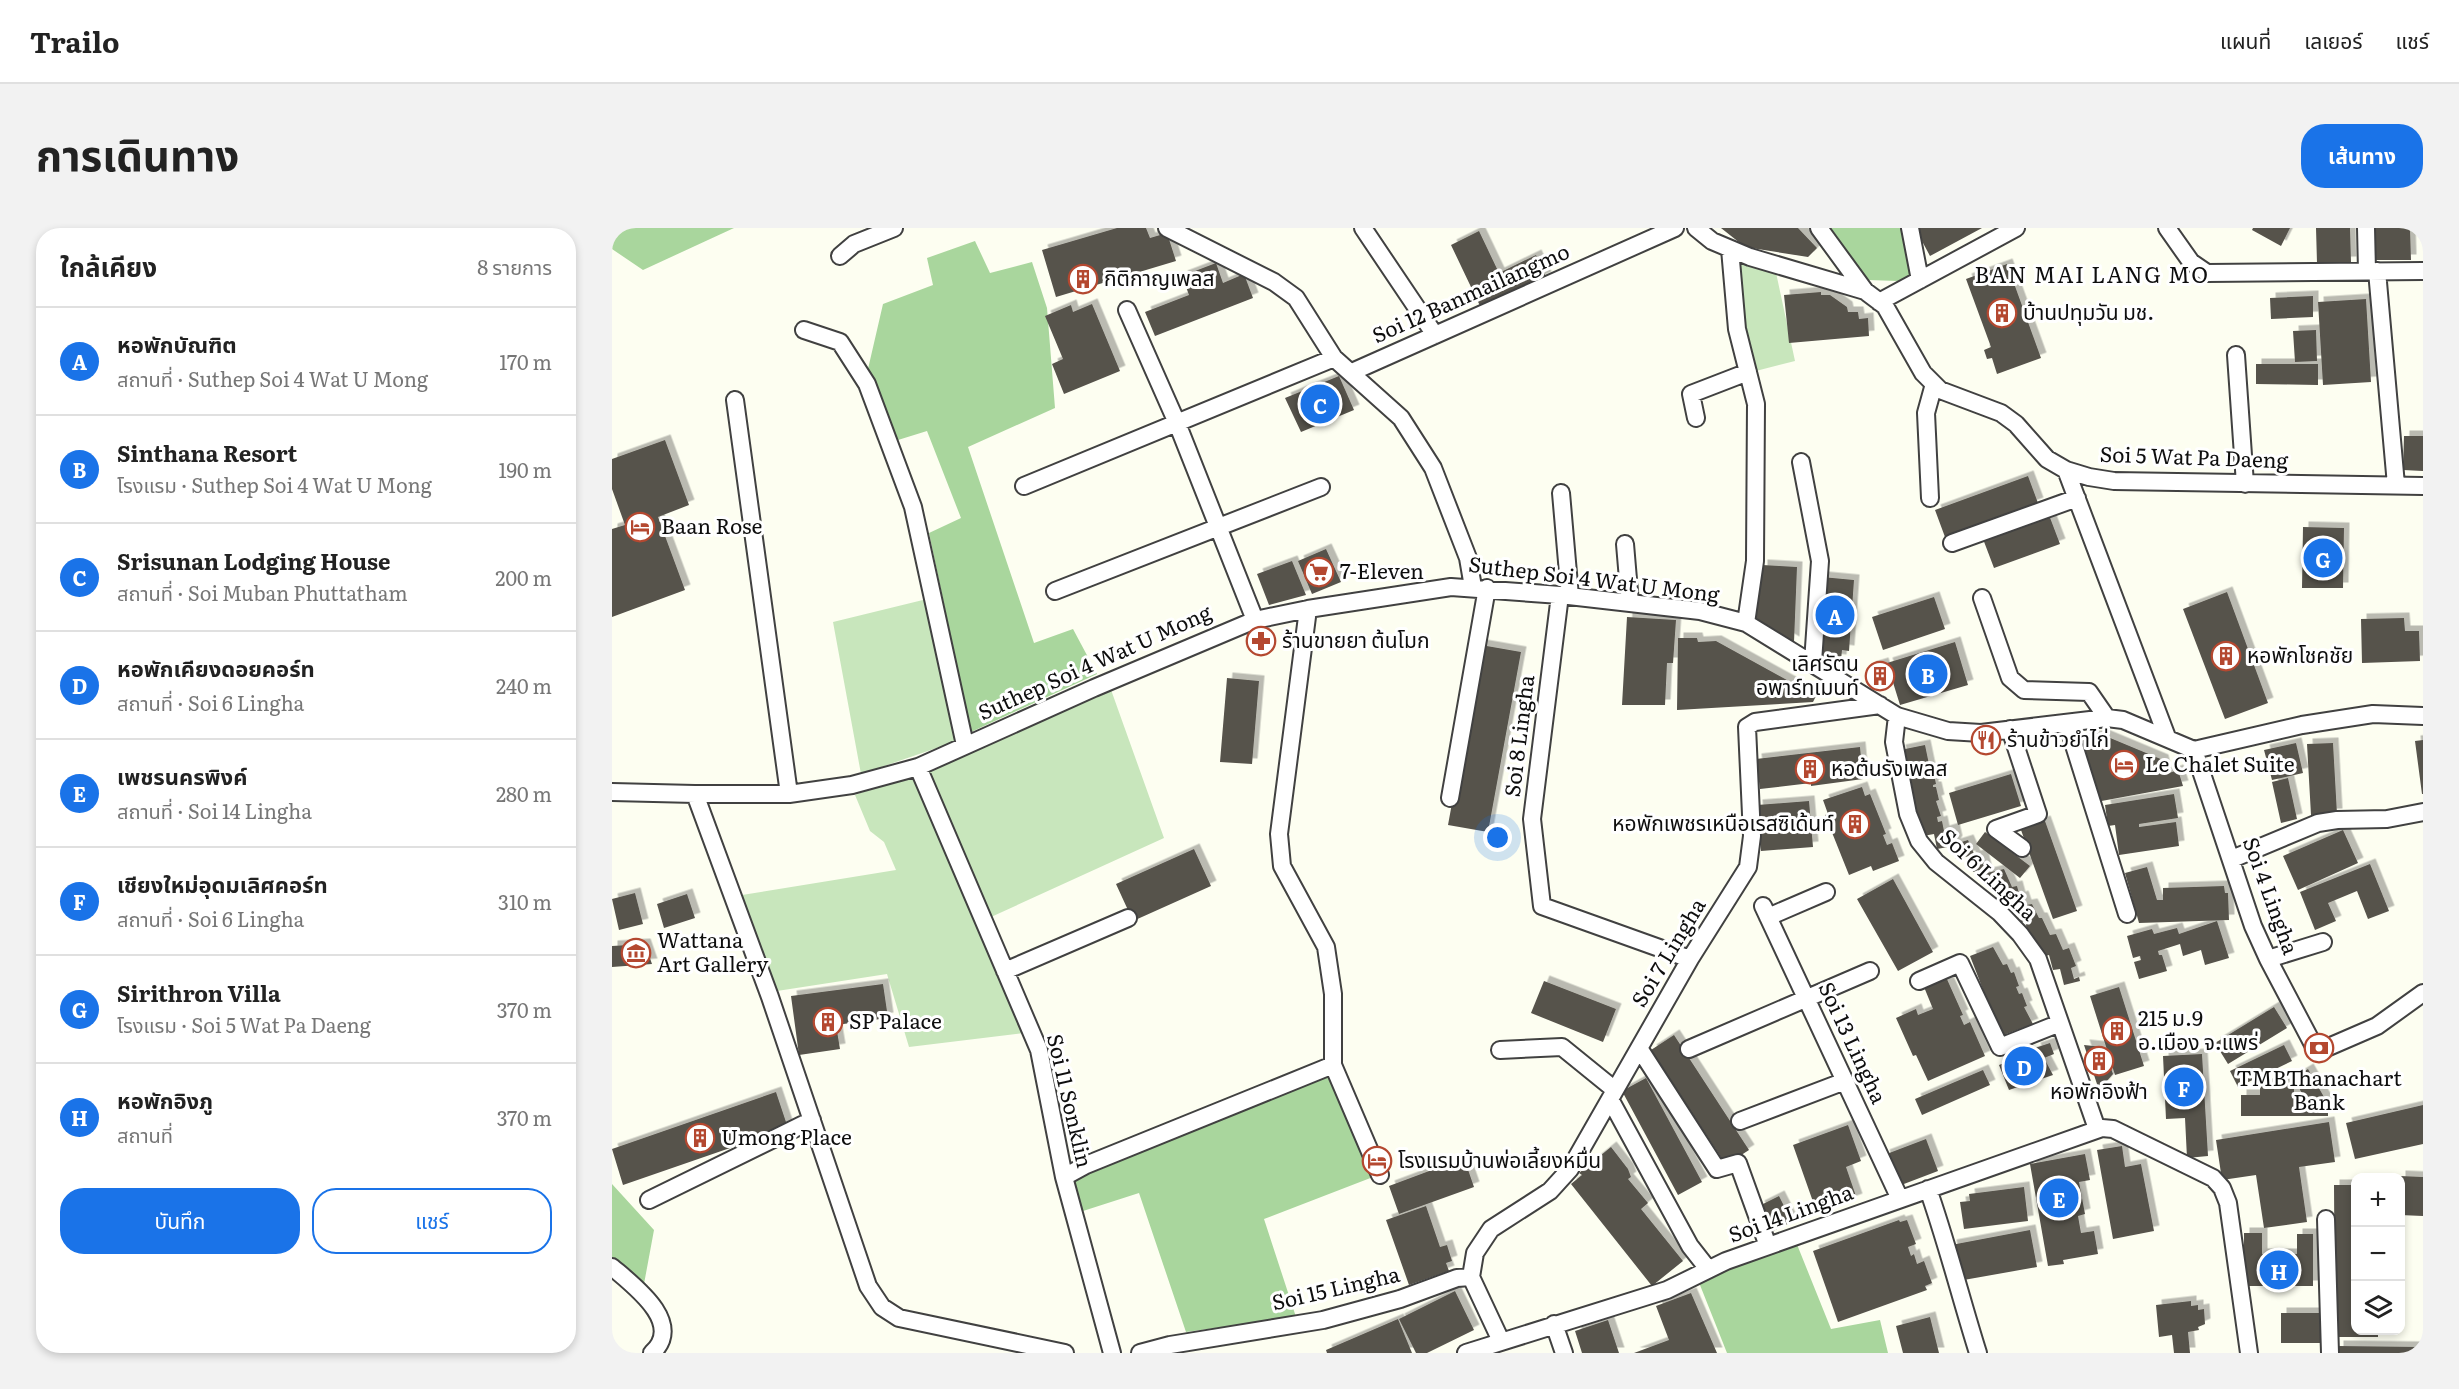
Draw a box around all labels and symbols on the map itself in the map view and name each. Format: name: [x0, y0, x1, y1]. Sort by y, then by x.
street label: Soi 12 Banmailangmo: [1366, 234, 1574, 349]
district label: BAN MAI LANG MO: [1975, 257, 2209, 290]
place label: กิติกาญเพลส: [1104, 261, 1215, 292]
building icon: กิติกาญเพลส: [1067, 263, 1099, 295]
place label: บ้านปทุมวัน มช.: [2023, 295, 2154, 326]
building icon: บ้านปทุมวัน มช.: [1986, 297, 2018, 329]
pin: C: [1300, 382, 1340, 426]
street label: Soi 5 Wat Pa Daeng: [2099, 437, 2289, 474]
place label: Baan Rose: [661, 509, 762, 540]
hotel icon: Baan Rose: [624, 511, 656, 543]
pin: G: [2304, 536, 2342, 580]
street label: Suthep Soi 4 Wat U Mong: [1467, 547, 1722, 608]
place label: 7-Eleven: [1340, 554, 1424, 585]
supermarket icon: 7-Eleven: [1303, 556, 1335, 588]
pin: A: [1816, 592, 1854, 638]
street label: Suthep Soi 4 Wat U Mong: [972, 595, 1216, 726]
place label: ร้านขายยา ต้นโมก: [1282, 623, 1430, 654]
pharmacy icon: ร้านขายยา ต้นโมก: [1245, 625, 1277, 657]
place label: หอพักโชคชัย: [2247, 638, 2353, 669]
building icon: หอพักโชคชัย: [2210, 640, 2242, 672]
place label: เลิศรัตน อพาร์ทเมนท์: [1756, 646, 1859, 701]
pin: B: [1908, 652, 1948, 696]
building icon: เลิศรัตน อพาร์ทเมนท์: [1864, 660, 1896, 692]
street label: Soi 8 Lingha: [1495, 672, 1540, 799]
place label: ร้านข้าวยำไก่: [2007, 722, 2109, 753]
restaurant icon: ร้านข้าวยำไก่: [1970, 724, 2002, 756]
place label: Le Chalet Suite: [2145, 747, 2295, 778]
hotel icon: Le Chalet Suite: [2108, 749, 2140, 781]
place label: หอต้นรังเพลส: [1831, 751, 1948, 782]
building icon: หอต้นรังเพลส: [1794, 753, 1826, 785]
place label: หอพักเพชรเหนือเรสซิเด้นท์: [1612, 806, 1834, 837]
building icon: หอพักเพชรเหนือเรสซิเด้นท์: [1839, 808, 1871, 840]
street label: Soi 6 Lingha: [1934, 820, 2046, 927]
your location: [1483, 823, 1512, 852]
street label: Soi 4 Lingha: [2237, 832, 2308, 959]
street label: Soi 7 Lingha: [1622, 891, 1712, 1012]
place label: Wattana Art Gallery: [657, 923, 769, 978]
museum icon: Wattana Art Gallery: [620, 937, 652, 969]
street label: Soi 13 Lingha: [1812, 976, 1896, 1109]
place label: 215 ม.9 อ.เมือง จ.แพร่: [2138, 1001, 2258, 1056]
place label: SP Palace: [849, 1004, 942, 1035]
building icon: SP Palace: [812, 1006, 844, 1038]
building icon: 215 ม.9 อ.เมือง จ.แพร่: [2101, 1015, 2133, 1047]
street label: Soi 11 Sonklin: [1041, 1030, 1102, 1171]
bank icon: TMBThanachart Bank: [2303, 1032, 2335, 1064]
pin: D: [2004, 1044, 2044, 1088]
building icon: หอพักอิงฟ้า: [2083, 1045, 2115, 1077]
place label: TMBThanachart Bank: [2236, 1061, 2402, 1116]
pin: F: [2164, 1064, 2204, 1110]
place label: หอพักอิงฟ้า: [2050, 1074, 2148, 1105]
place label: Umong Place: [721, 1120, 852, 1151]
building icon: Umong Place: [684, 1122, 716, 1154]
place label: โรงแรมบ้านพ่อเลี้ยงหมื่น: [1398, 1143, 1601, 1174]
hotel icon: โรงแรมบ้านพ่อเลี้ยงหมื่น: [1361, 1145, 1393, 1177]
street label: Soi 14 Lingha: [1724, 1175, 1857, 1249]
pin: E: [2040, 1176, 2078, 1220]
pin: H: [2260, 1248, 2298, 1292]
street label: Soi 15 Lingha: [1268, 1257, 1403, 1316]

